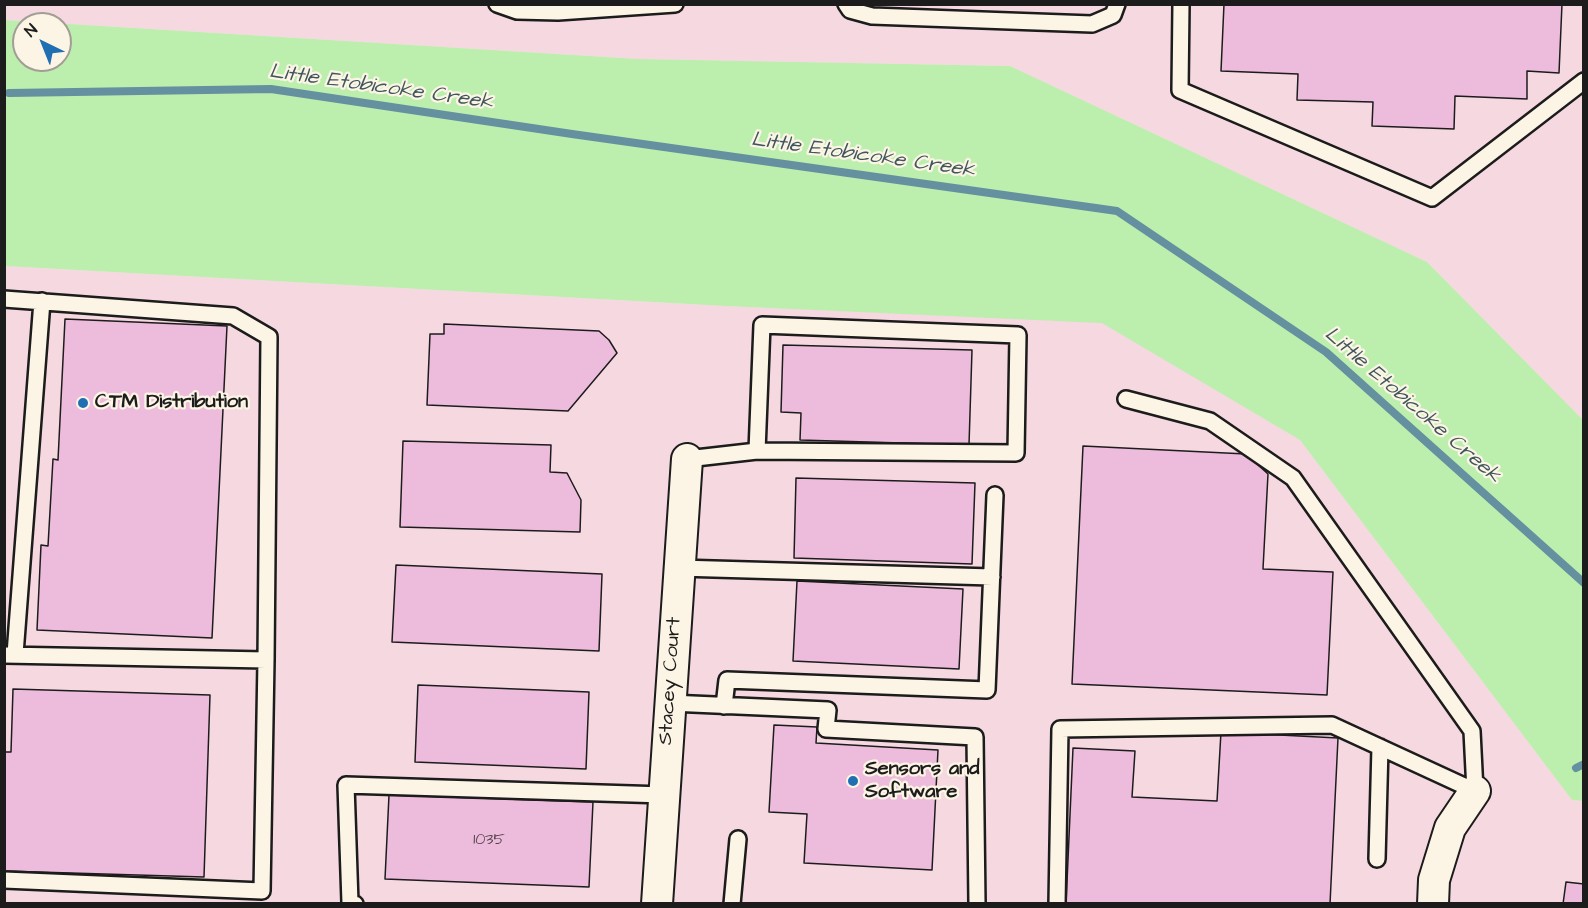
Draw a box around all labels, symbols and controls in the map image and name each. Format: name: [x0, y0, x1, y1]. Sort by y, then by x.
north arrow: [12, 12, 72, 72]
text: N: [20, 19, 42, 42]
water label: Little Etobicoke Creek: [268, 60, 494, 116]
water label: Little Etobicoke Creek: [750, 128, 976, 184]
water label: Little Etobicoke Creek: [1319, 323, 1505, 489]
place label: CTM Distribution: [95, 391, 248, 415]
marker: CTM Distribution: [76, 396, 90, 410]
street label: Stacey Court: [655, 616, 687, 746]
place label: Sensors and Software: [865, 758, 979, 805]
marker: Sensors and Software: [846, 774, 860, 788]
house number: 1035: [473, 831, 505, 851]

